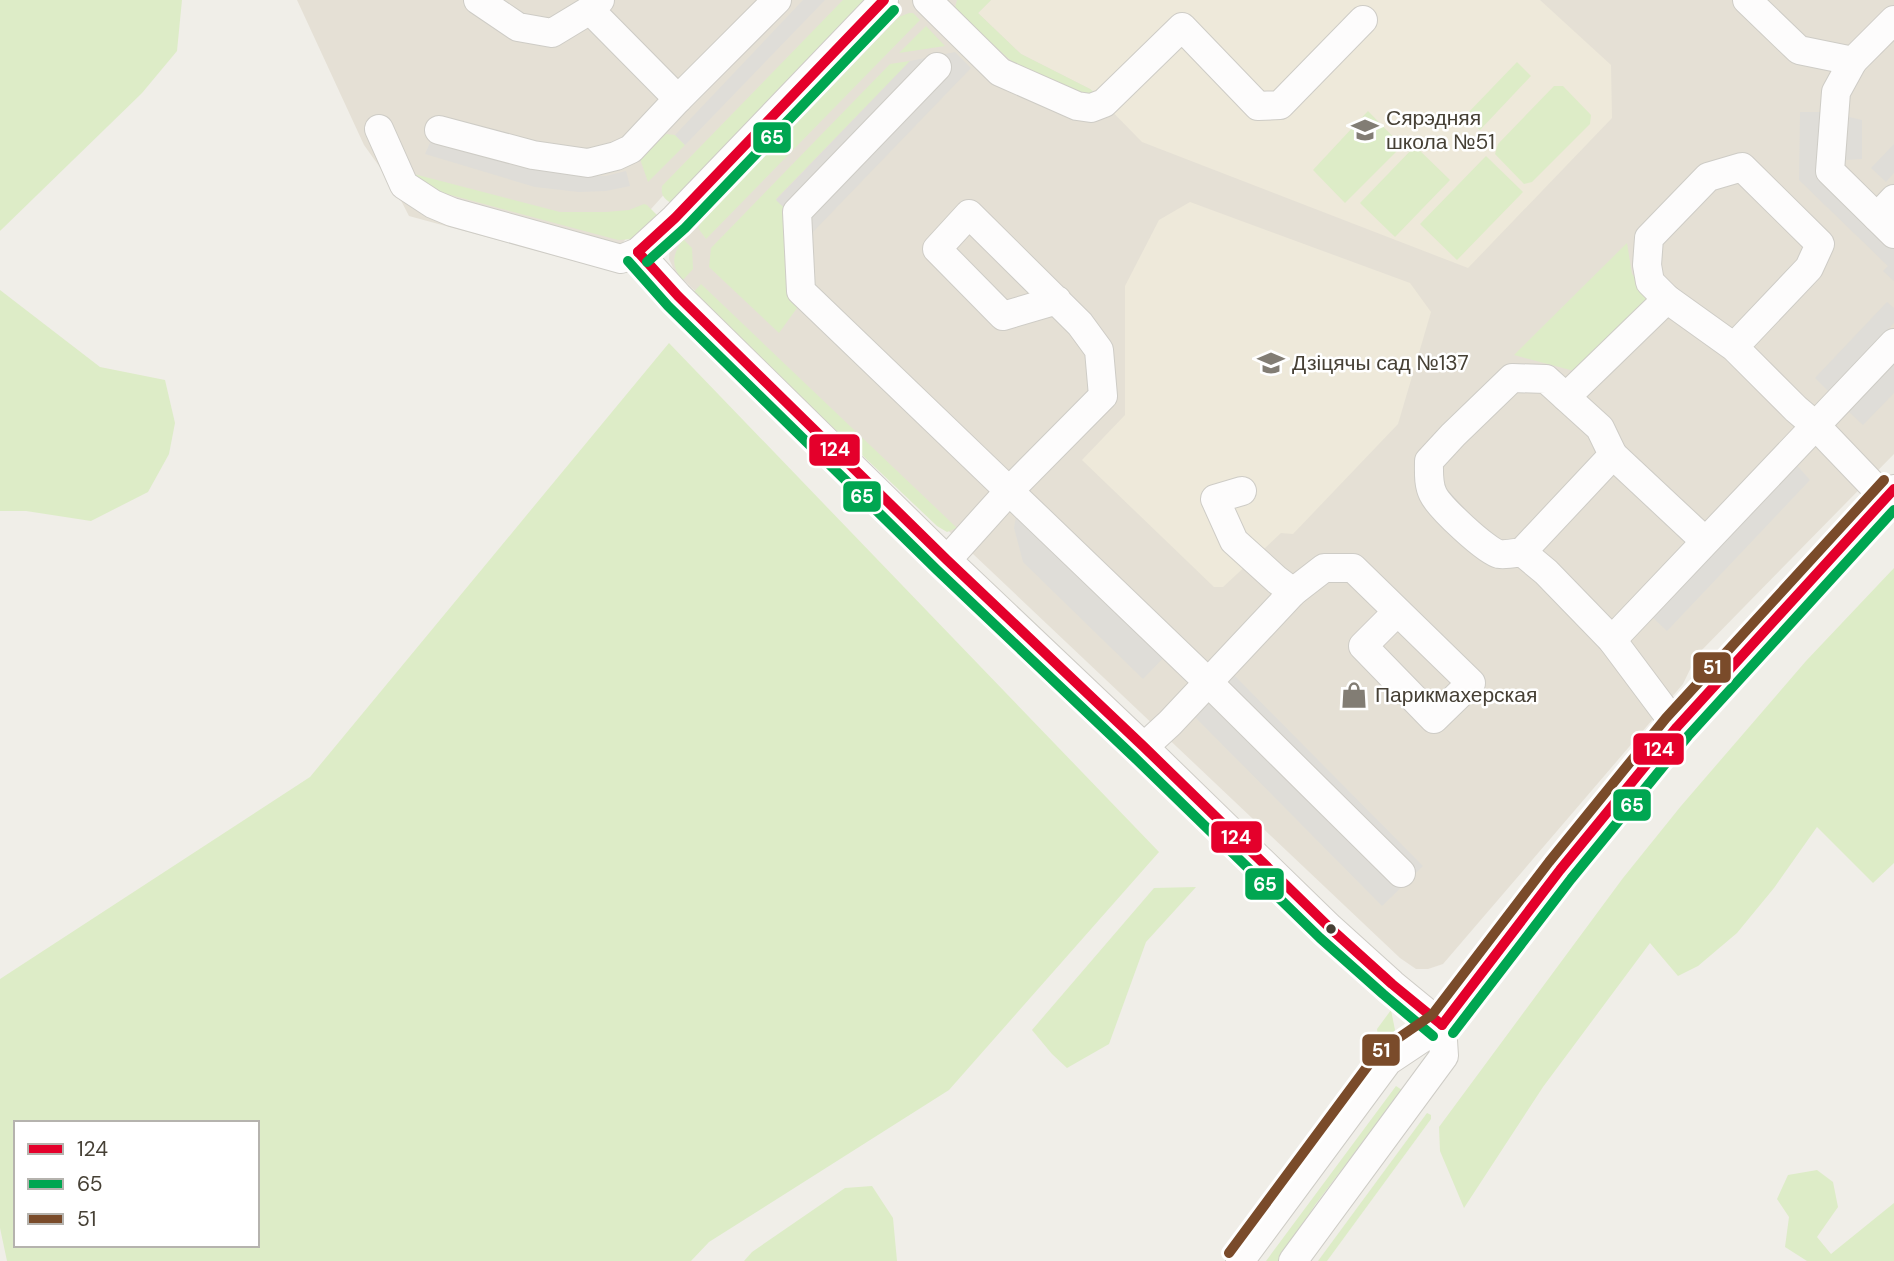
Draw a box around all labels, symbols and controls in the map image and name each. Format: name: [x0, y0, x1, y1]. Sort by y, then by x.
place label: Сярэдняя школа №51: [1386, 104, 1495, 156]
school or university icon: Сярэдняя школа №51: [1350, 115, 1380, 145]
line badge: 65: [752, 121, 792, 154]
text: 65: [760, 125, 784, 150]
school or university icon: Дзіцячы сад №137: [1256, 348, 1286, 378]
place label: Дзіцячы сад №137: [1292, 349, 1469, 377]
line badge: 124: [808, 433, 861, 467]
text: 124: [820, 437, 850, 462]
line badge: 65: [842, 480, 882, 513]
text: 65: [850, 484, 874, 509]
line badge: 51: [1692, 651, 1732, 684]
text: 51: [1703, 655, 1721, 680]
shop icon: Парикмахерская: [1339, 680, 1369, 710]
place label: Парикмахерская: [1375, 681, 1537, 709]
line badge: 124: [1632, 732, 1685, 766]
text: 124: [1644, 737, 1674, 762]
line badge: 65: [1612, 788, 1652, 822]
text: 65: [1620, 793, 1644, 818]
line badge: 124: [1210, 820, 1263, 854]
text: 124: [1221, 825, 1251, 850]
line badge: 65: [1244, 867, 1285, 901]
text: 65: [1253, 872, 1277, 897]
unlabelled marker: [1324, 922, 1338, 936]
line badge: 51: [1361, 1033, 1401, 1067]
text: 51: [1372, 1038, 1390, 1063]
legend: [14, 1121, 259, 1247]
text: 124: [77, 1135, 108, 1163]
text: 65: [77, 1170, 103, 1198]
text: 51: [77, 1205, 96, 1233]

